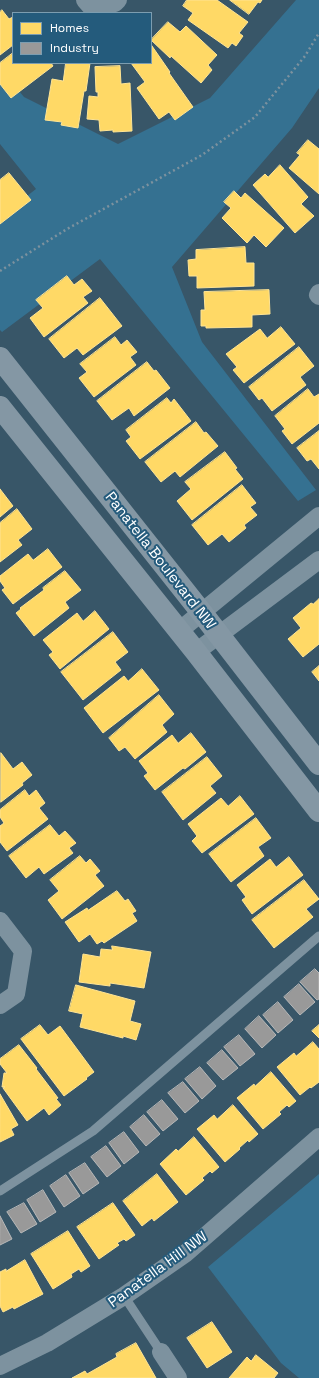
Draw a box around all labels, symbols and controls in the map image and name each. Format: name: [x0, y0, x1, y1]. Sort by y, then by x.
legend: [12, 12, 152, 64]
text: Homes: [50, 20, 89, 36]
text: Industry: [50, 40, 99, 56]
street label: Panatella Boulevard NW: [101, 489, 219, 633]
street label: Panatella Hill NW: [105, 1228, 211, 1312]

